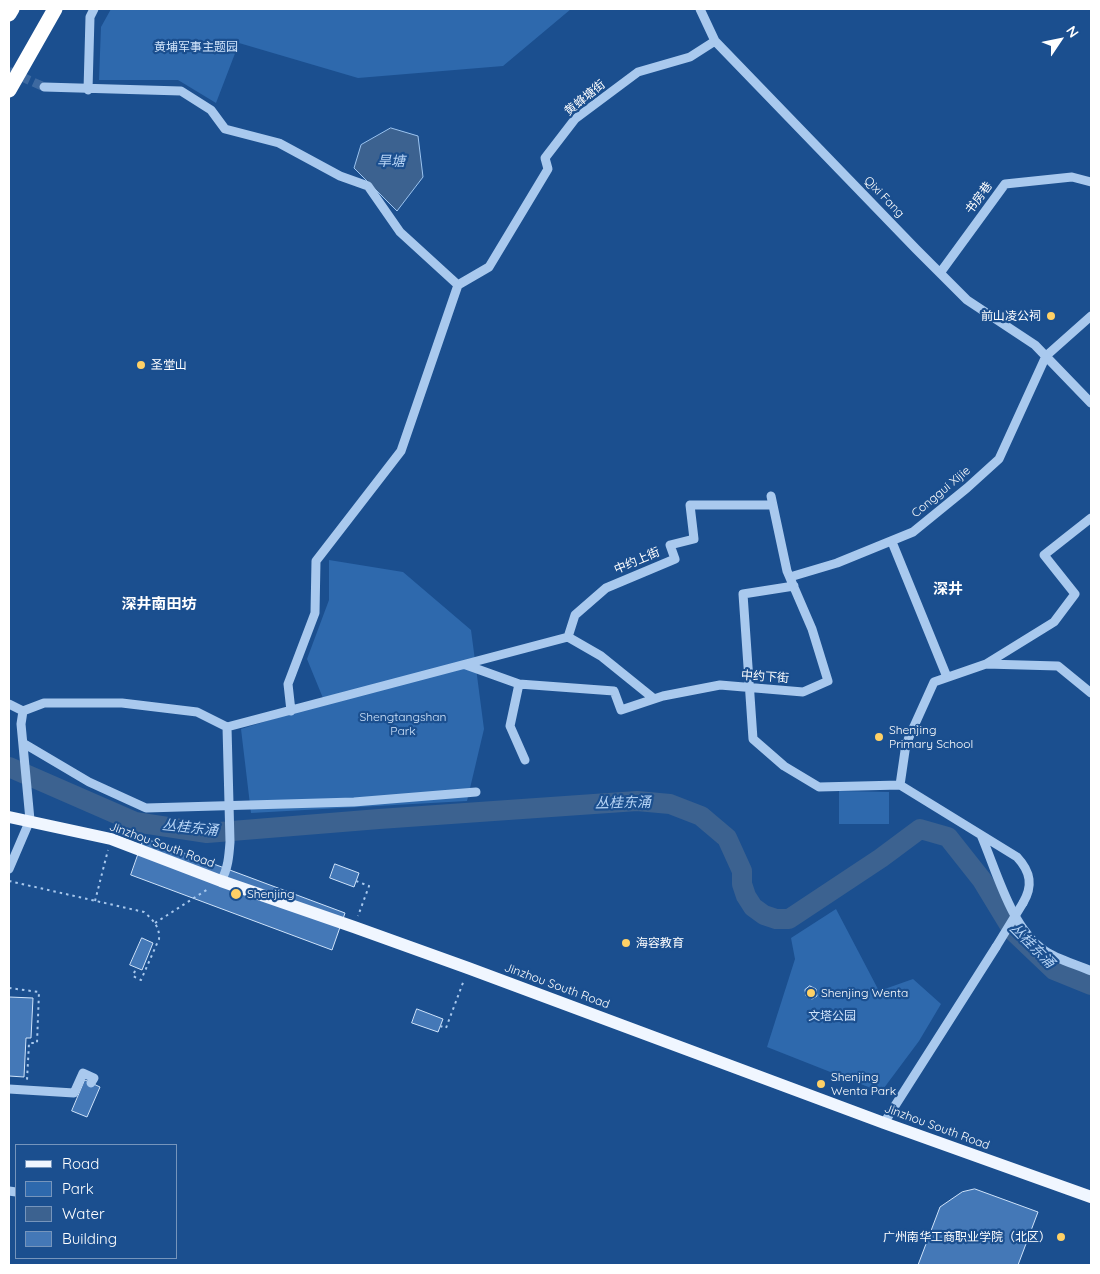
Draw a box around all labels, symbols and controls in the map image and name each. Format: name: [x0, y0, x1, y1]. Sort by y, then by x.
north arrow: [1035, 15, 1085, 65]
text: N: [1062, 22, 1083, 41]
park label: 黄埔军事主题园: [154, 40, 238, 54]
street label: 黄蜂塘街: [562, 77, 608, 119]
water label: 旱塘: [377, 154, 405, 170]
street label: Qixi Fang: [861, 173, 907, 221]
street label: 书房巷: [963, 179, 995, 217]
place label: 前山凌公祠: [981, 309, 1041, 323]
marker: 前山凌公祠: [1045, 310, 1057, 322]
place label: 圣堂山: [151, 358, 187, 372]
marker: 圣堂山: [135, 359, 147, 371]
street label: Conggui Xijie: [909, 463, 973, 521]
street label: 中约上街: [612, 545, 662, 577]
district label: 深井: [933, 580, 963, 598]
district label: 深井南田坊: [122, 595, 196, 613]
street label: 中约下街: [741, 668, 789, 686]
park label: Shengtangshan Park: [359, 710, 447, 738]
place label: Shenjing Primary School: [889, 723, 973, 751]
marker: Shenjing Primary School: [873, 731, 885, 743]
water label: 丛桂东涌: [595, 794, 651, 812]
water label: 丛桂东涌: [161, 817, 219, 839]
street label: Jinzhou South Road: [107, 819, 217, 871]
marker: Shenjing: [229, 887, 243, 901]
place label: Shenjing: [247, 887, 295, 901]
water label: 丛桂东涌: [1006, 920, 1058, 972]
place label: 海容教育: [636, 936, 684, 950]
marker: 海容教育: [620, 937, 632, 949]
street label: Jinzhou South Road: [502, 960, 612, 1012]
place label: Shenjing Wenta: [821, 986, 908, 1000]
marker: Shenjing Wenta: [805, 987, 817, 999]
park label: 文塔公园: [808, 1009, 856, 1023]
place label: Shenjing Wenta Park: [831, 1070, 896, 1098]
marker: Shenjing Wenta Park: [815, 1078, 827, 1090]
street label: Jinzhou South Road: [882, 1101, 992, 1153]
legend: [15, 1144, 178, 1259]
text: Road: [62, 1154, 99, 1173]
text: Park: [62, 1179, 94, 1198]
text: Water: [62, 1204, 105, 1223]
text: Building: [62, 1229, 117, 1248]
place label: 广州南华工商职业学院（北区）: [883, 1230, 1051, 1244]
marker: 广州南华工商职业学院（北区）: [1055, 1231, 1067, 1243]

